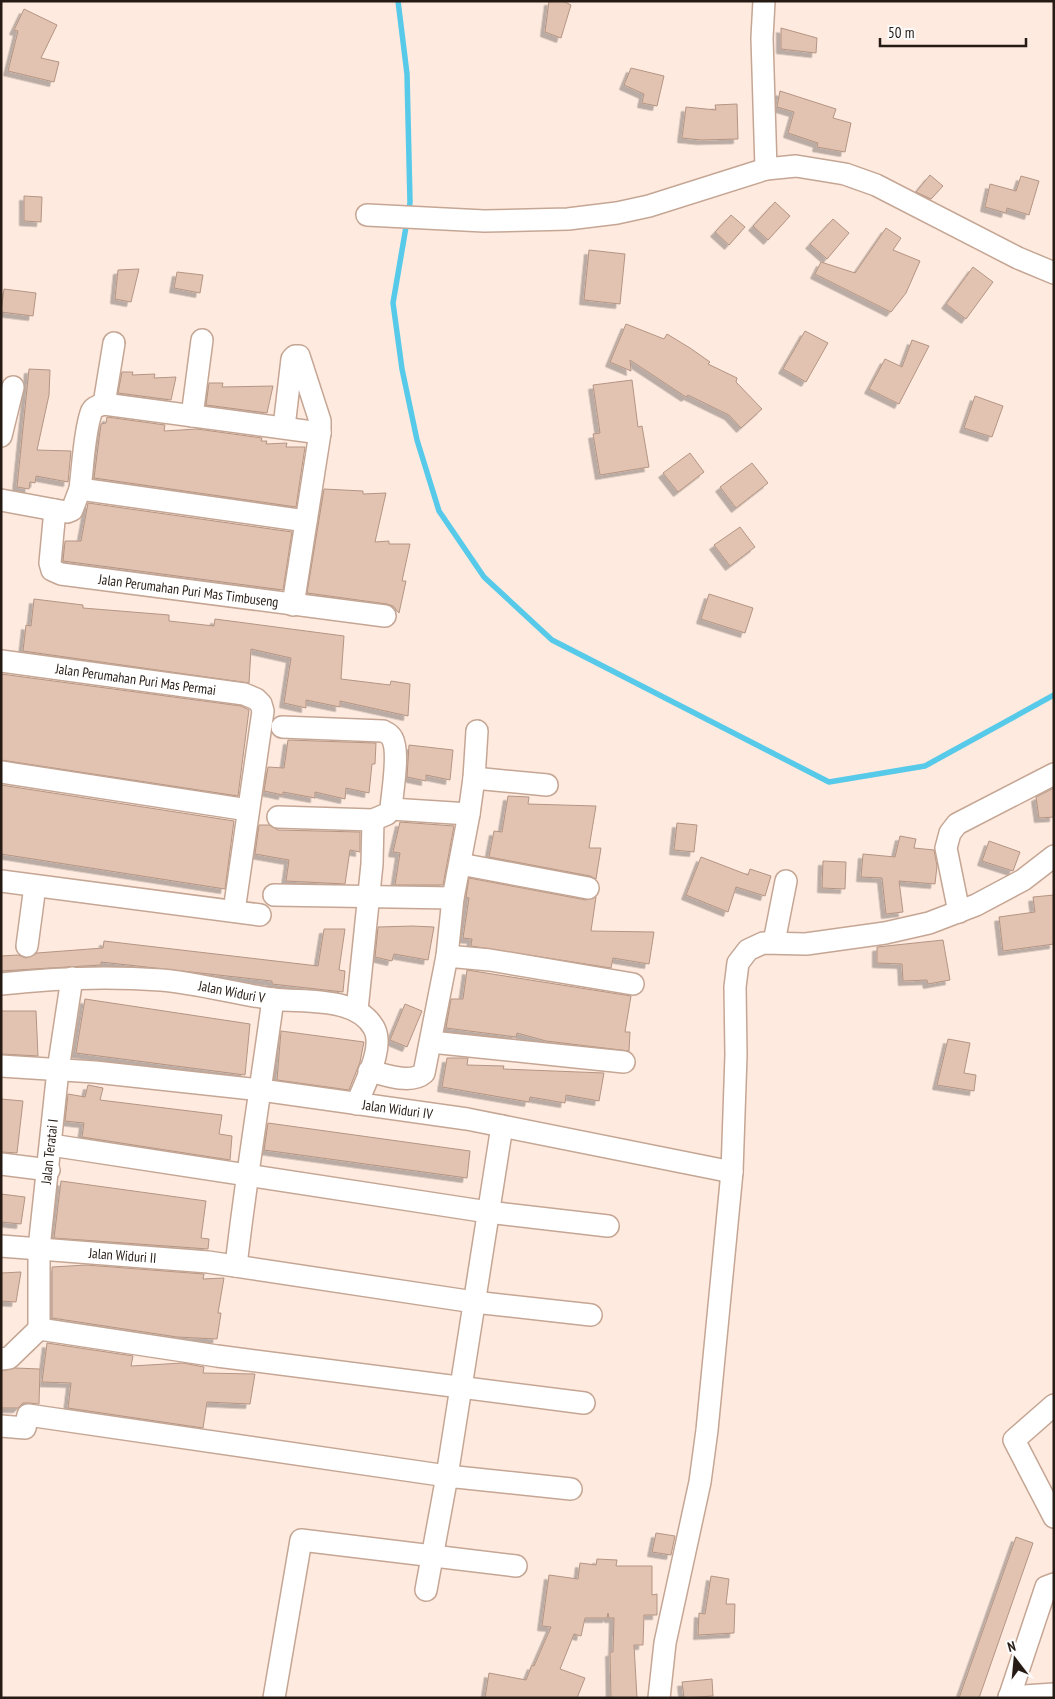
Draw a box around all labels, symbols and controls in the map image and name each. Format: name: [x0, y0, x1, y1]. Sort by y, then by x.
scale bar: [880, 15, 1026, 47]
text: 50 m: [888, 23, 914, 42]
street label: Jalan Perumahan Puri Mas Timbuseng: [96, 570, 280, 611]
street label: Jalan Perumahan Puri Mas Permai: [53, 659, 217, 699]
street label: Jalan Widuri V: [196, 976, 267, 1007]
street label: Jalan Widuri IV: [360, 1095, 434, 1123]
street label: Jalan Teratai I: [37, 1118, 62, 1186]
street label: Jalan Widuri II: [87, 1244, 157, 1267]
north arrow: [990, 1634, 1040, 1684]
text: N: [1005, 1637, 1018, 1656]

